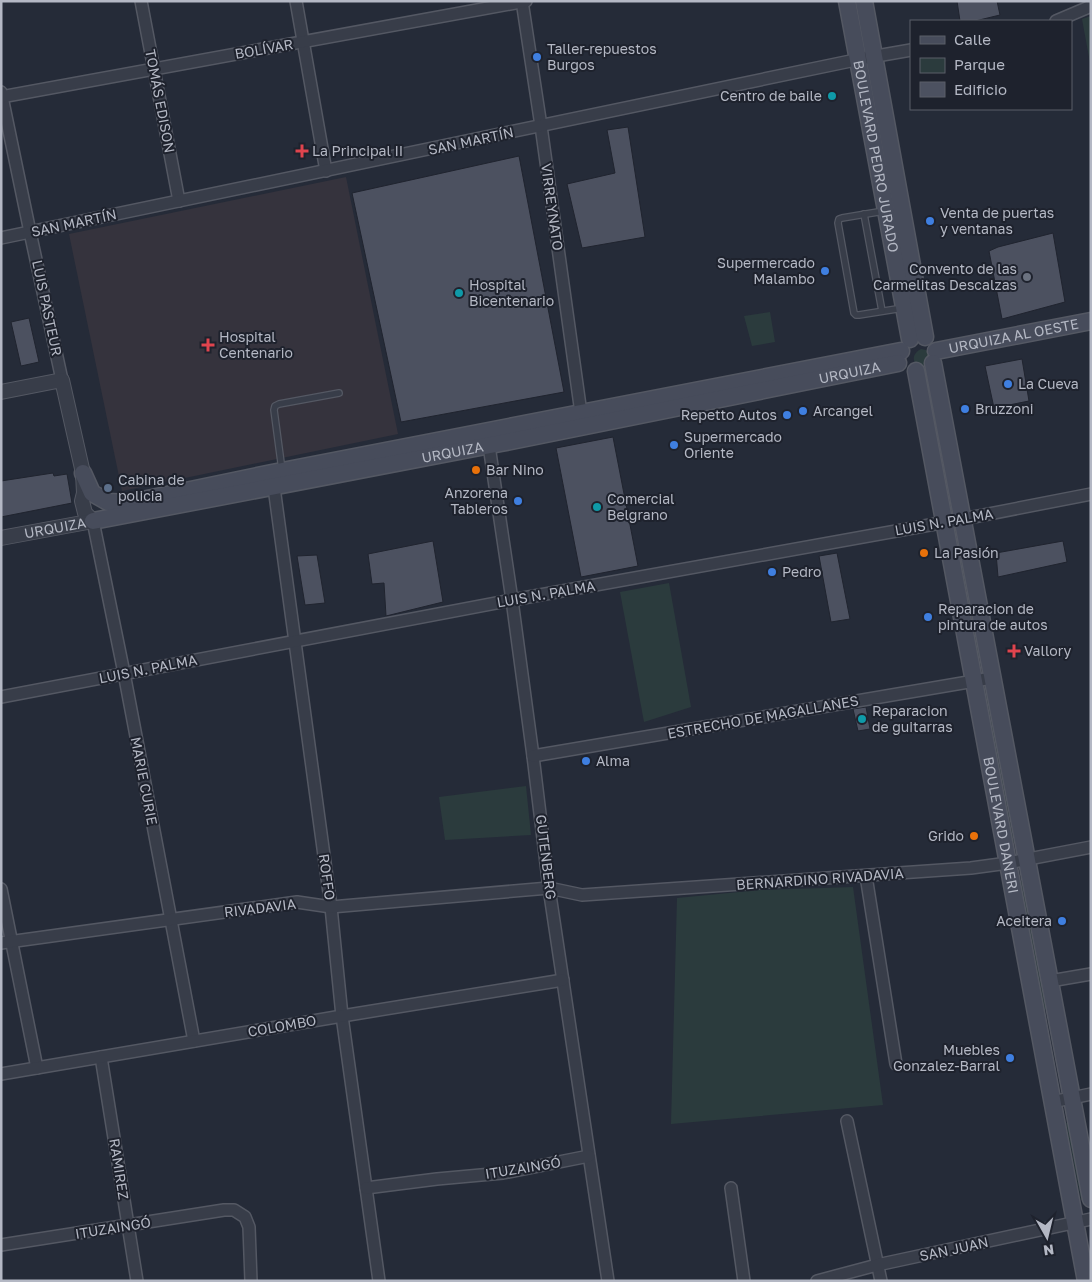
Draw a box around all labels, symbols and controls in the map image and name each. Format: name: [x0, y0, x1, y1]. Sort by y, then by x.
legend: [910, 20, 1072, 110]
text: Calle: [954, 30, 991, 48]
street label: BOLÍVAR: [233, 35, 294, 62]
place label: Taller-repuestos Burgos: [547, 40, 657, 73]
street label: TOMÁS EDISON: [142, 48, 179, 154]
marker: Taller-repuestos Burgos: [531, 51, 543, 63]
text: Parque: [954, 55, 1005, 73]
street label: BOULEVARD PEDRO JURADO: [850, 59, 903, 254]
text: Edificio: [954, 80, 1007, 98]
place label: Centro de baile: [720, 87, 822, 104]
marker: Centro de baile: [826, 90, 838, 102]
street label: SAN MARTÍN: [427, 123, 515, 158]
place label: La Principal II: [312, 142, 403, 159]
marker: La Principal II: [296, 145, 308, 157]
street label: VIRREYNATO: [538, 162, 567, 252]
place label: Venta de puertas y ventanas: [940, 204, 1054, 237]
street label: SAN MARTÍN: [30, 205, 118, 240]
marker: Venta de puertas y ventanas: [924, 215, 936, 227]
place label: Supermercado Malambo: [717, 254, 815, 287]
street label: LUIS PASTEUR: [29, 258, 66, 357]
place label: Convento de las Carmelitas Descalzas: [873, 260, 1017, 293]
marker: Supermercado Malambo: [819, 265, 831, 277]
marker: Convento de las Carmelitas Descalzas: [1021, 271, 1033, 283]
place label: Hospital Bicentenario: [469, 276, 554, 309]
marker: Hospital Bicentenario: [453, 287, 465, 299]
street label: URQUIZA AL OESTE: [947, 315, 1080, 356]
place label: Hospital Centenario: [219, 328, 293, 361]
marker: Hospital Centenario: [201, 338, 215, 352]
street label: URQUIZA: [817, 358, 882, 387]
place label: La Cueva: [1018, 375, 1079, 392]
marker: La Cueva: [1002, 378, 1014, 390]
place label: Bruzzoni: [975, 400, 1034, 417]
place label: Arcangel: [813, 402, 873, 419]
marker: Bruzzoni: [959, 403, 971, 415]
marker: Arcangel: [797, 405, 809, 417]
place label: Repetto Autos: [681, 406, 777, 423]
marker: Repetto Autos: [781, 409, 793, 421]
place label: Supermercado Oriente: [684, 428, 782, 461]
street label: URQUIZA: [420, 437, 485, 466]
marker: Supermercado Oriente: [668, 439, 680, 451]
place label: Bar Nino: [486, 461, 544, 478]
marker: Bar Nino: [470, 464, 482, 476]
place label: Cabina de policia: [118, 471, 185, 504]
marker: Cabina de policia: [102, 482, 114, 494]
place label: Anzorena Tableros: [445, 484, 508, 517]
place label: Comercial Belgrano: [607, 490, 675, 523]
marker: Anzorena Tableros: [512, 495, 524, 507]
marker: Comercial Belgrano: [591, 501, 603, 513]
street label: LUIS N. PALMA: [893, 504, 995, 539]
street label: URQUIZA: [23, 513, 88, 542]
place label: La Pasión: [934, 544, 999, 561]
marker: La Pasión: [918, 547, 930, 559]
place label: Pedro: [782, 563, 821, 580]
marker: Pedro: [766, 566, 778, 578]
street label: LUIS N. PALMA: [495, 576, 597, 611]
place label: Reparacion de pintura de autos: [938, 600, 1048, 633]
marker: Reparacion de pintura de autos: [922, 611, 934, 623]
place label: Vallory: [1024, 642, 1072, 659]
marker: Vallory: [1008, 645, 1020, 657]
street label: LUIS N. PALMA: [97, 651, 199, 686]
street label: ESTRECHO DE MAGALLANES: [666, 691, 860, 742]
place label: Reparacion de guitarras: [872, 702, 953, 735]
marker: Reparacion de guitarras: [856, 713, 868, 725]
street label: MARIE CURIE: [128, 735, 161, 826]
place label: Alma: [596, 752, 630, 769]
marker: Alma: [580, 755, 592, 767]
street label: BOULEVARD DANERI: [980, 755, 1022, 895]
street label: GUTENBERG: [533, 814, 560, 900]
place label: Grido: [928, 827, 964, 844]
marker: Grido: [968, 830, 980, 842]
street label: ROFFO: [316, 853, 339, 901]
street label: BERNARDINO RIVADAVIA: [736, 864, 905, 893]
street label: RIVADAVIA: [223, 895, 297, 920]
place label: Aceitera: [996, 912, 1052, 929]
marker: Aceitera: [1056, 915, 1068, 927]
street label: COLOMBO: [246, 1011, 318, 1040]
place label: Muebles Gonzalez-Barral: [893, 1041, 1000, 1074]
marker: Muebles Gonzalez-Barral: [1004, 1052, 1016, 1064]
street label: RAMIREZ: [106, 1137, 133, 1201]
street label: ITUZAINGÓ: [484, 1153, 562, 1182]
north arrow: [1022, 1212, 1072, 1262]
street label: ITUZAINGÓ: [74, 1213, 152, 1242]
street label: SAN JUAN: [918, 1233, 990, 1264]
text: N: [1042, 1241, 1055, 1260]

